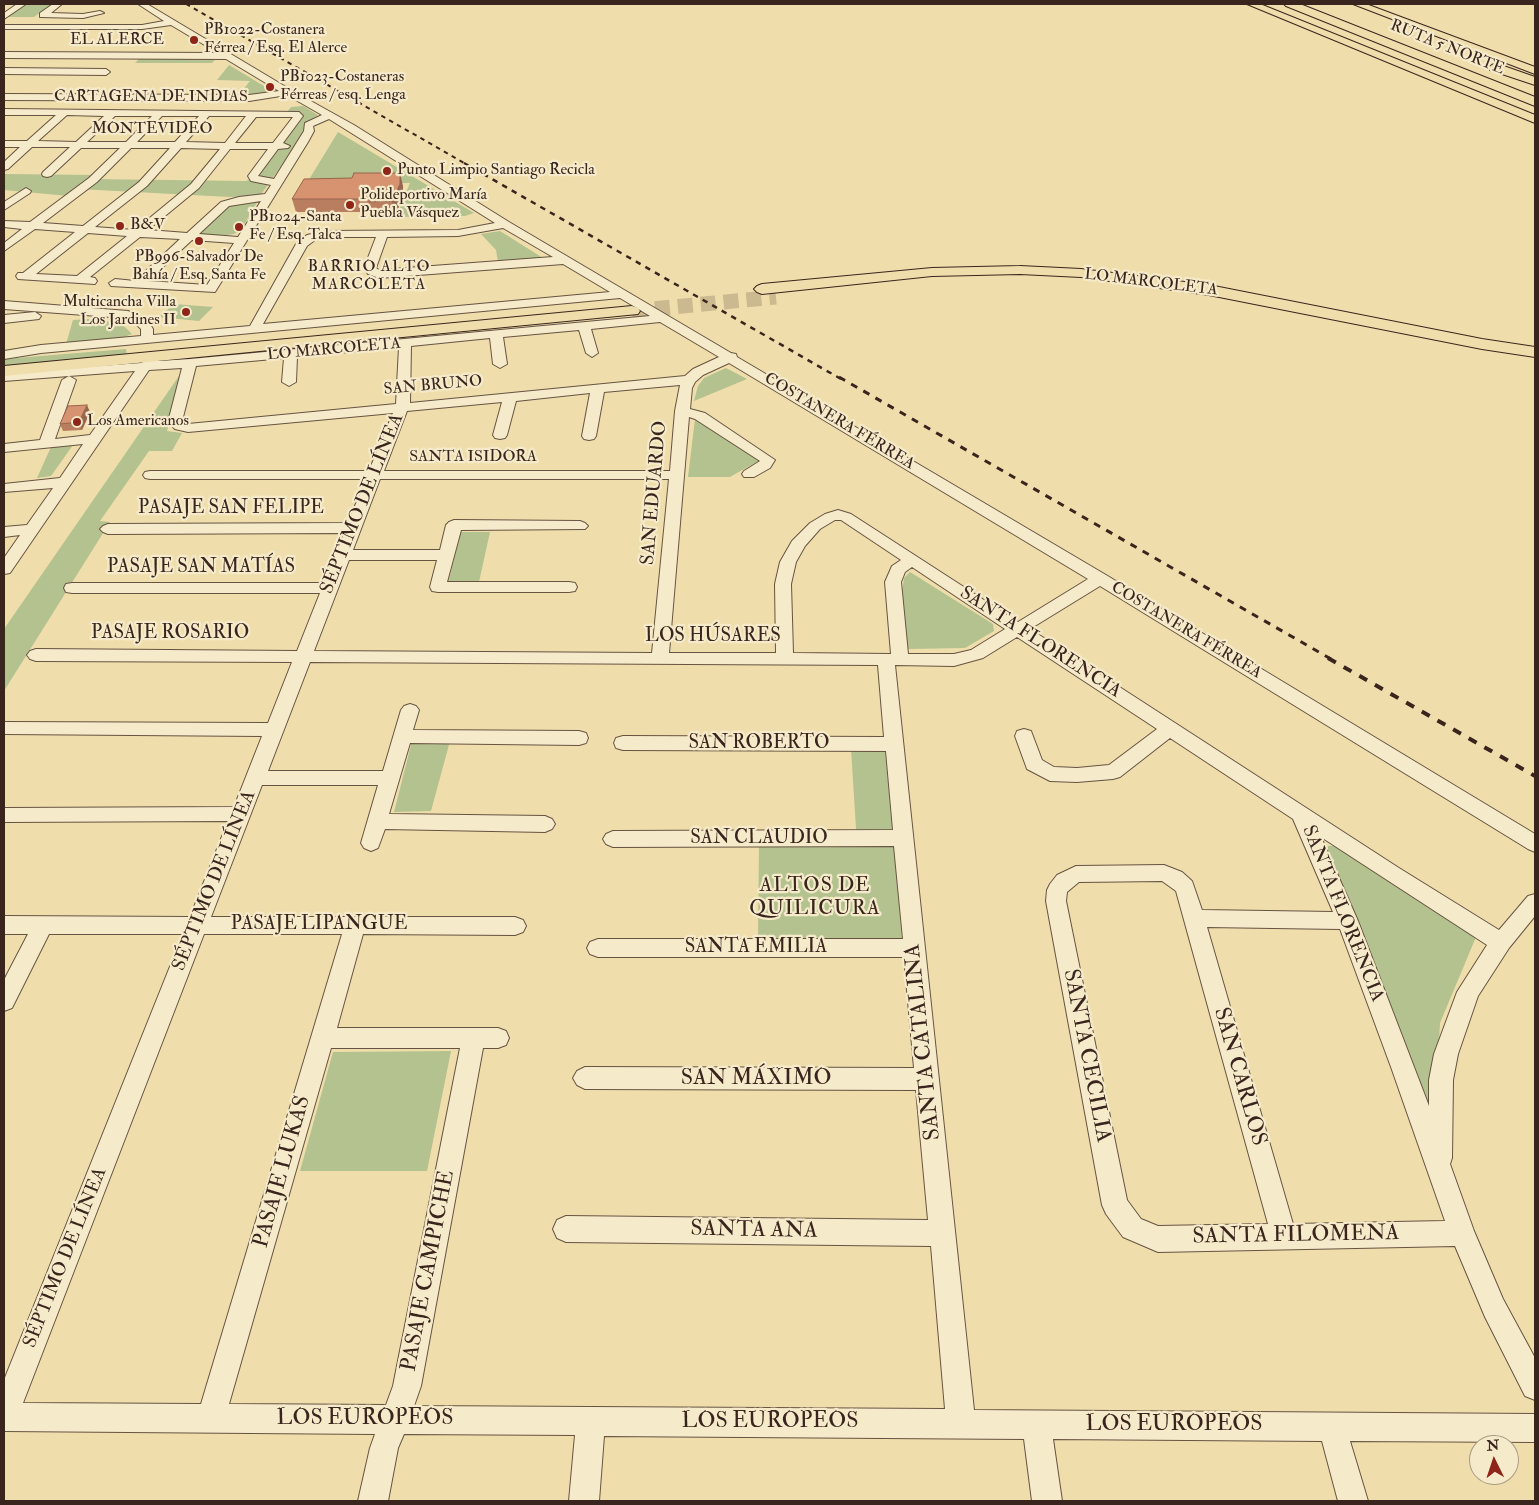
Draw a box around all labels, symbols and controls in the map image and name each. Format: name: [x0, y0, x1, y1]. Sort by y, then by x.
street label: RUTA 5 NORTE: [1387, 16, 1507, 80]
place label: PB1022-Costanera Férrea / Esq. El Alerce: [204, 21, 347, 59]
street label: EL ALERCE: [70, 31, 164, 51]
marker: PB1022-Costanera Férrea / Esq. El Alerce: [188, 34, 200, 46]
place label: PB1023-Costaneras Férreas / esq. Lenga: [280, 68, 406, 106]
marker: PB1023-Costaneras Férreas / esq. Lenga: [264, 81, 276, 93]
street label: CARTAGENA DE INDIAS: [54, 88, 248, 108]
street label: MONTEVIDEO: [92, 120, 212, 140]
place label: Punto Limpio Santiago Recicla: [397, 161, 595, 181]
marker: Punto Limpio Santiago Recicla: [381, 165, 393, 177]
place label: Polideportivo María Puebla Vásquez: [360, 186, 487, 224]
marker: Polideportivo María Puebla Vásquez: [344, 199, 356, 211]
place label: PB1024-Santa Fe / Esq. Talca: [249, 208, 342, 246]
place label: B&V: [130, 216, 165, 236]
marker: B&V: [114, 220, 126, 232]
marker: PB1024-Santa Fe / Esq. Talca: [233, 221, 245, 233]
marker: PB996-Salvador De Bahía / Esq. Santa Fe: [193, 235, 205, 247]
place label: PB996-Salvador De Bahía / Esq. Santa Fe: [132, 248, 266, 286]
district label: BARRIO ALTO MARCOLETA: [306, 258, 432, 296]
street label: LO MARCOLETA: [1083, 265, 1219, 301]
place label: Multicancha Villa Los Jardines II: [63, 293, 176, 331]
marker: Multicancha Villa Los Jardines II: [180, 306, 192, 318]
street label: LO MARCOLETA: [266, 335, 402, 365]
street label: COSTANERA FÉRREA: [760, 369, 918, 475]
street label: SAN BRUNO: [383, 372, 483, 400]
street label: SÉPTIMO DE LÍNEA: [316, 411, 410, 597]
place label: Los Americanos: [87, 412, 189, 432]
marker: Los Americanos: [71, 416, 83, 428]
street label: SAN EDUARDO: [637, 420, 673, 566]
street label: SANTA ISIDORA: [409, 448, 537, 468]
street label: PASAJE SAN FELIPE: [138, 498, 324, 520]
street label: PASAJE SAN MATÍAS: [107, 557, 295, 579]
street label: COSTANERA FÉRREA: [1107, 578, 1265, 684]
street label: SANTA FLORENCIA: [955, 582, 1125, 704]
street label: PASAJE ROSARIO: [91, 623, 249, 645]
street label: LOS HÚSARES: [645, 626, 781, 648]
street label: SAN ROBERTO: [689, 733, 829, 755]
street label: SÉPTIMO DE LÍNEA: [168, 788, 262, 974]
street label: SANTA FLORENCIA: [1296, 823, 1388, 1005]
street label: SAN CLAUDIO: [690, 828, 828, 850]
district label: ALTOS DE QUILICURA: [748, 875, 882, 922]
street label: PASAJE LIPANGUE: [231, 914, 407, 936]
street label: SANTA EMILIA: [685, 937, 827, 959]
street label: SANTA CATALINA: [901, 942, 947, 1142]
street label: SANTA CECILIA: [1056, 967, 1116, 1145]
street label: SAN CARLOS: [1207, 1005, 1271, 1149]
street label: SAN MÁXIMO: [681, 1066, 831, 1092]
street label: PASAJE LUKAS: [249, 1093, 317, 1251]
street label: SÉPTIMO DE LÍNEA: [19, 1165, 113, 1351]
street label: PASAJE CAMPICHE: [397, 1168, 461, 1374]
street label: SANTA ANA: [690, 1217, 818, 1245]
street label: SANTA FILOMENA: [1192, 1221, 1400, 1251]
street label: LOS EUROPEOS: [277, 1406, 453, 1432]
street label: LOS EUROPEOS: [682, 1409, 858, 1435]
street label: LOS EUROPEOS: [1086, 1412, 1262, 1438]
north arrow: [1469, 1435, 1519, 1485]
text: N: [1486, 1437, 1500, 1454]

